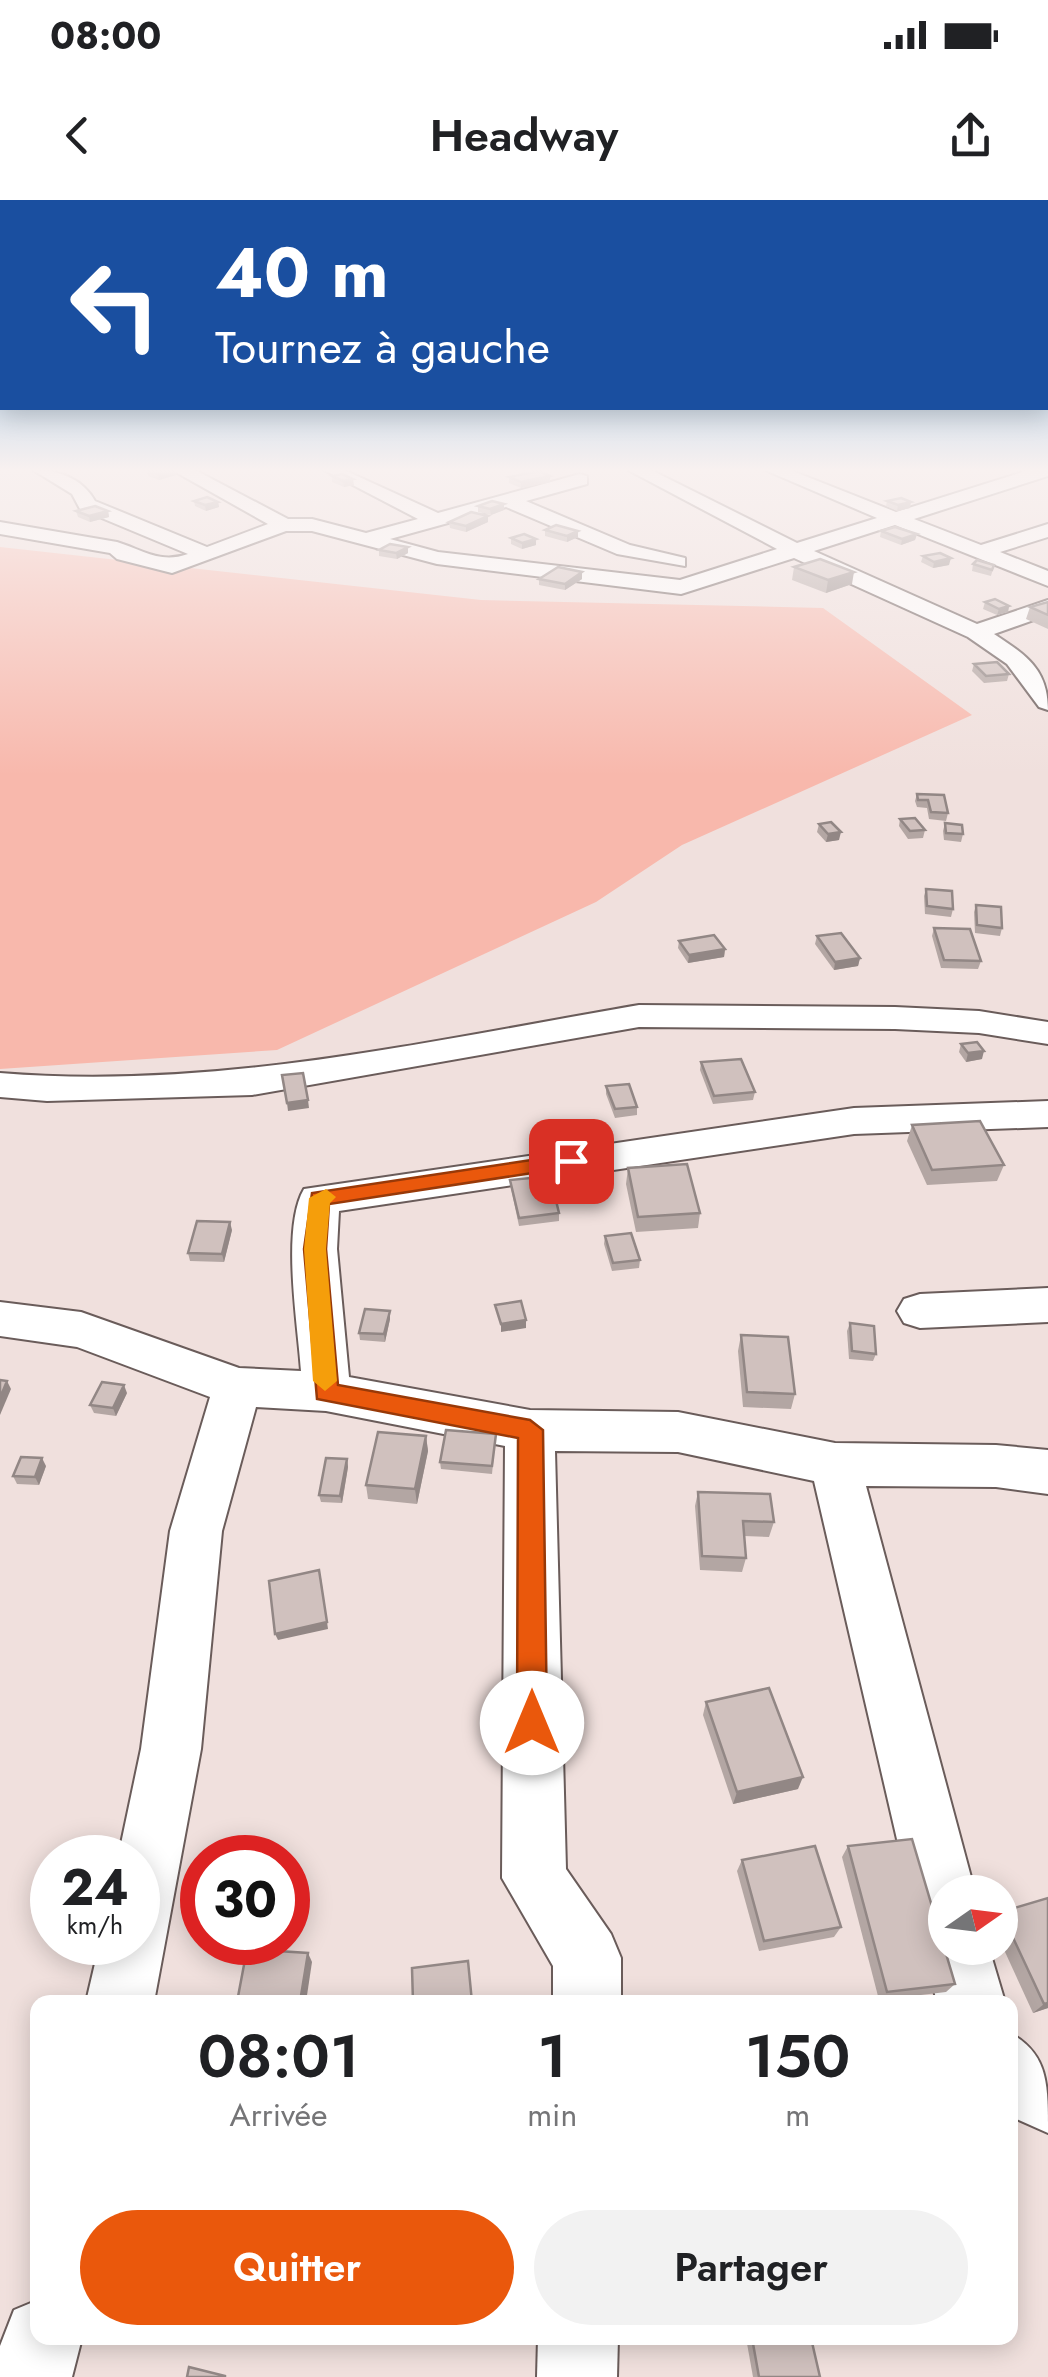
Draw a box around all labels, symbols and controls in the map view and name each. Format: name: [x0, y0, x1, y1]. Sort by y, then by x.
text: 08:00: [50, 8, 162, 63]
text: Headway: [430, 103, 618, 168]
icon: back: [50, 108, 105, 163]
icon: share: [943, 108, 998, 163]
text: 40 m: [215, 222, 389, 323]
icon: left: [50, 240, 180, 370]
text: Tournez à gauche: [215, 315, 550, 380]
pin: [529, 1119, 614, 1204]
icon: arrive: [544, 1134, 599, 1189]
position arrow: [480, 1671, 584, 1775]
speed limit sign: 30: [180, 1835, 310, 1965]
text: 24: [61, 1851, 129, 1924]
north arrow: [928, 1875, 1018, 1965]
map controls: [928, 1875, 1018, 1965]
text: km/h: [67, 1907, 123, 1943]
text: 08:01: [198, 2013, 359, 2100]
text: 1: [537, 2013, 567, 2100]
text: 150: [745, 2013, 850, 2100]
text: Arrivée: [230, 2092, 328, 2138]
text: min: [527, 2092, 577, 2138]
text: m: [785, 2092, 810, 2138]
button: Quitter: [80, 2210, 514, 2325]
button: Partager: [534, 2210, 968, 2325]

